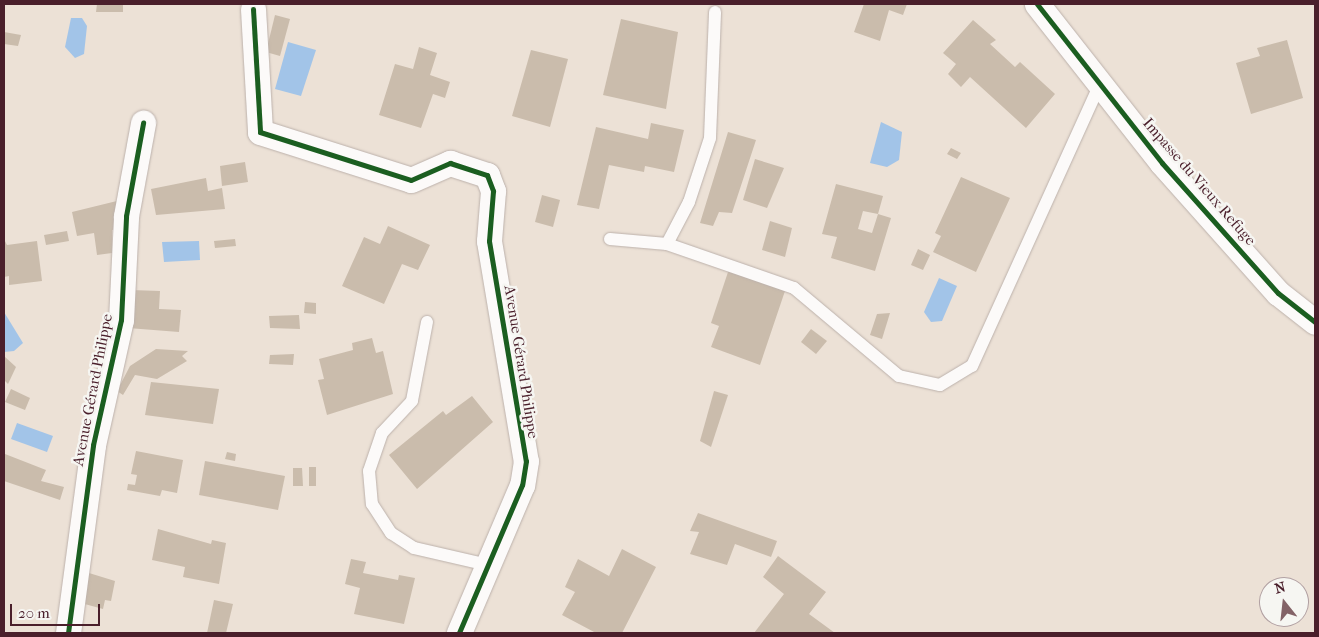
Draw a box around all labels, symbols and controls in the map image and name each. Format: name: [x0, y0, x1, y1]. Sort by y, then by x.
street label: Impasse du Vieux Refuge: [1139, 115, 1259, 249]
street label: Avenue Gérard Philippe: [500, 284, 542, 440]
street label: Avenue Gérard Philippe: [69, 312, 117, 468]
north arrow: [1259, 577, 1309, 627]
text: N: [1273, 578, 1287, 598]
scale bar: [12, 594, 102, 626]
text: 20 m: [18, 604, 50, 622]

